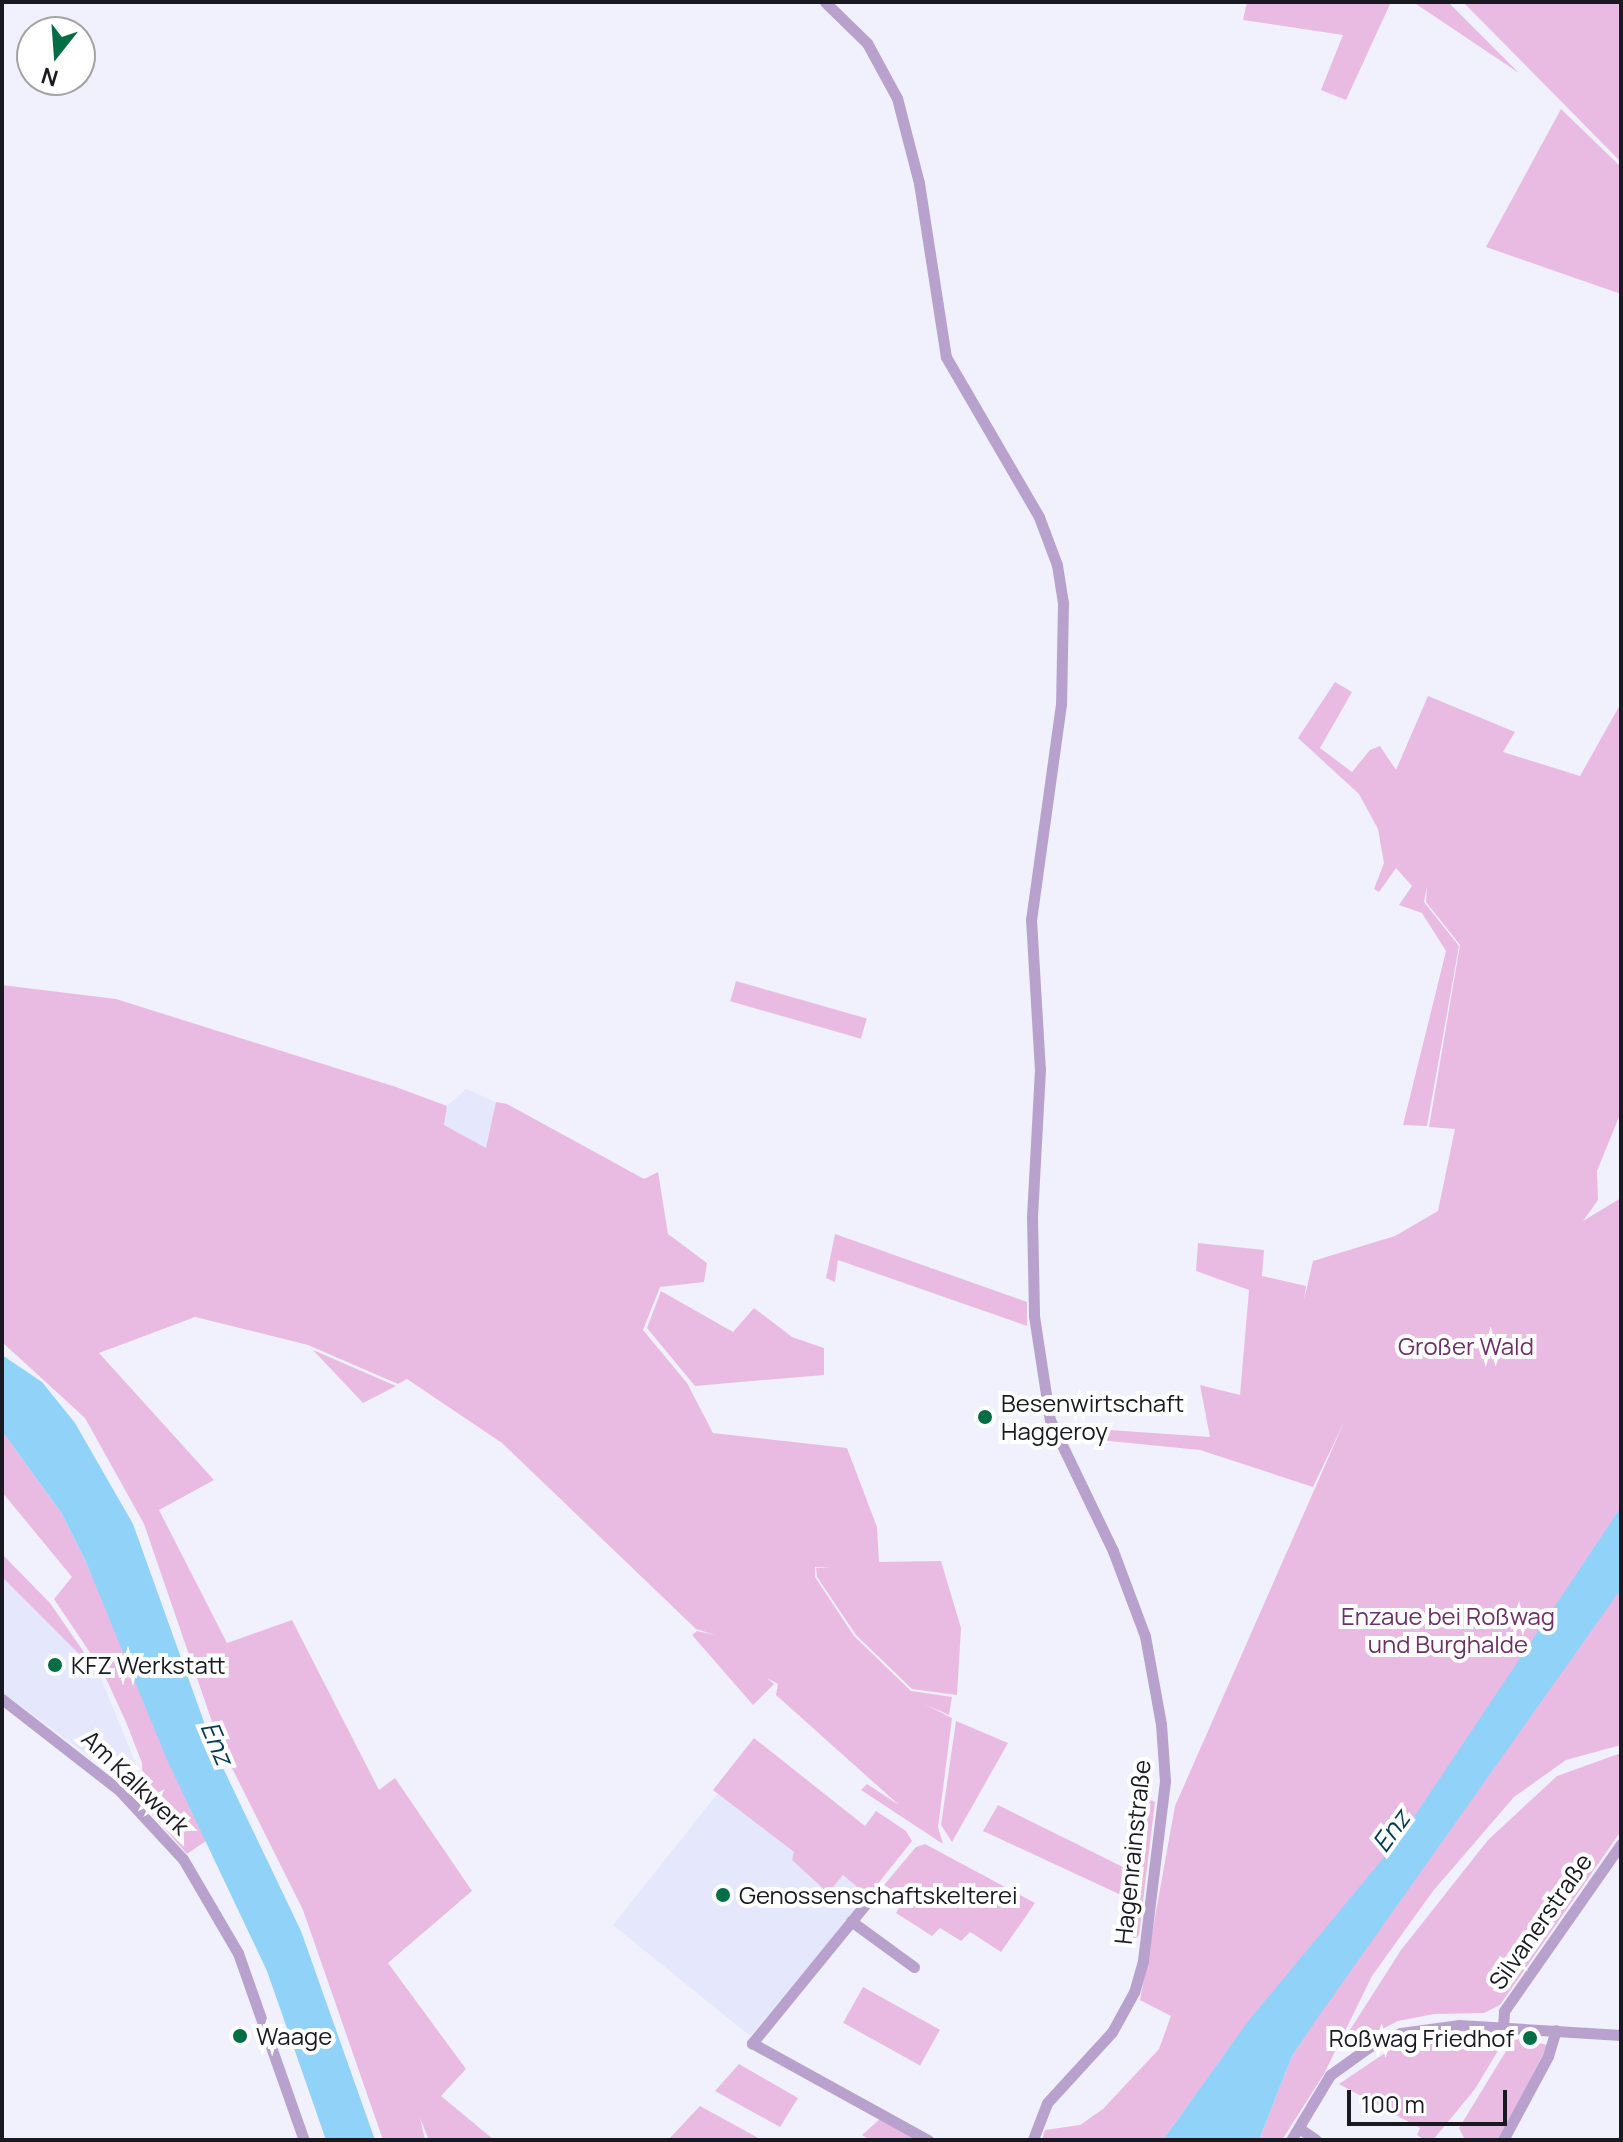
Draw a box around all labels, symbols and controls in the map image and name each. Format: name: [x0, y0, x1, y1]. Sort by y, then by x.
north arrow: [16, 16, 96, 96]
text: N: [38, 60, 62, 94]
park label: Großer Wald: [1398, 1332, 1534, 1360]
place label: Besenwirtschaft Haggeroy: [1001, 1389, 1184, 1445]
marker: Besenwirtschaft Haggeroy: [976, 1408, 994, 1426]
park label: Enzaue bei Roßwag und Burghalde: [1341, 1602, 1555, 1658]
place label: KFZ Werkstatt: [71, 1651, 226, 1679]
marker: KFZ Werkstatt: [46, 1656, 64, 1674]
water label: Enz: [194, 1717, 240, 1769]
street label: Am Kalkwerk: [76, 1724, 196, 1840]
street label: Hagenrainstraße: [1108, 1758, 1156, 1946]
water label: Enz: [1365, 1804, 1417, 1858]
street label: Silvanerstraße: [1483, 1847, 1597, 1995]
place label: Genossenschaftskelterei: [739, 1881, 1018, 1909]
marker: Genossenschaftskelterei: [714, 1886, 732, 1904]
place label: Waage: [256, 2022, 332, 2050]
place label: Roßwag Friedhof: [1329, 2024, 1514, 2052]
marker: Waage: [231, 2027, 249, 2045]
marker: Roßwag Friedhof: [1521, 2029, 1539, 2047]
scale bar: [1351, 2074, 1511, 2124]
text: 100 m: [1361, 2087, 1425, 2120]

